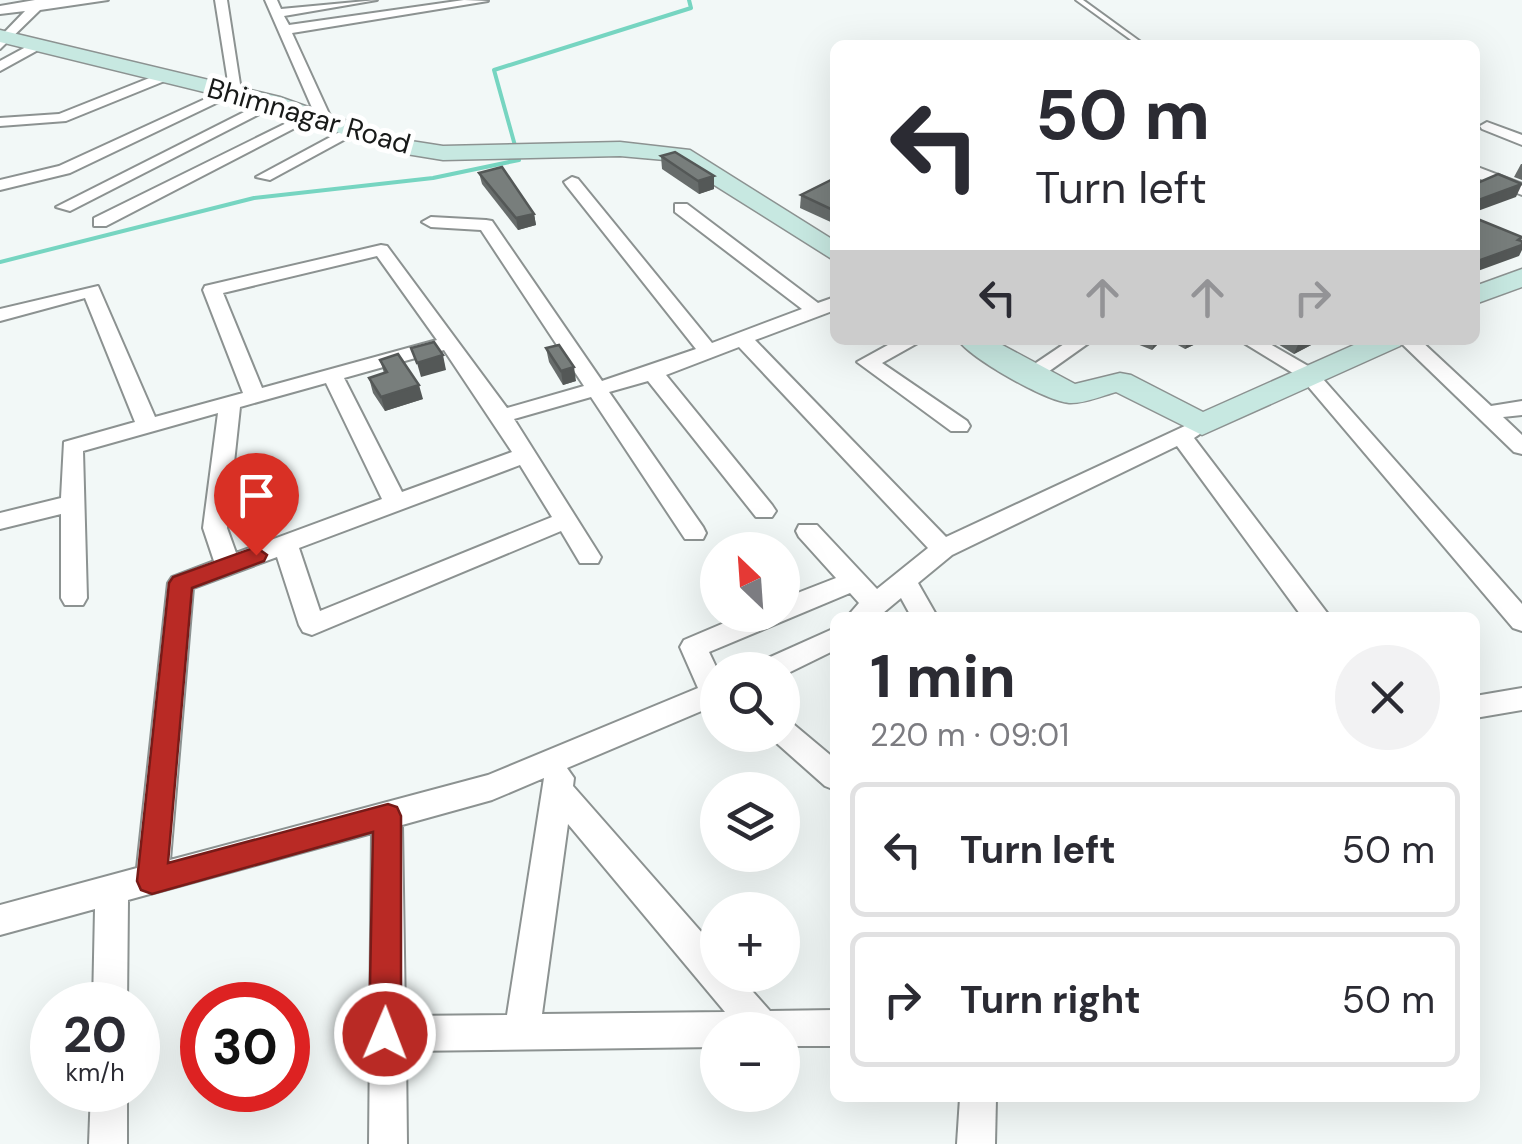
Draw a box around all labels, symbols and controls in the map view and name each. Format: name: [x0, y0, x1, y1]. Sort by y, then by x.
street label: Bhimnagar Road: [203, 69, 415, 163]
text: 50 m: [1035, 70, 1210, 161]
icon: left: [870, 80, 1000, 210]
text: Turn left: [1035, 158, 1207, 217]
icon: left: [970, 270, 1025, 325]
icon: ahead: [1075, 270, 1130, 325]
icon: ahead: [1180, 270, 1235, 325]
icon: right: [1285, 270, 1340, 325]
pin: [214, 453, 299, 556]
icon: arrive: [229, 468, 284, 523]
north arrow: [700, 532, 800, 632]
map controls: [700, 532, 800, 1112]
text: 1 min: [870, 637, 1016, 716]
button: close: [1335, 645, 1440, 750]
button: search: [700, 652, 800, 752]
text: 220 m · 09:01: [870, 714, 1069, 756]
button: layers: [700, 772, 800, 872]
icon: left: [875, 822, 930, 877]
text: Turn left: [960, 825, 1116, 875]
text: 50 m: [1342, 825, 1435, 875]
button: +: [700, 892, 800, 992]
icon: right: [875, 972, 930, 1027]
text: Turn right: [960, 975, 1141, 1025]
text: 50 m: [1342, 975, 1435, 1025]
speed limit sign: 30: [180, 982, 310, 1112]
position arrow: [333, 982, 437, 1086]
text: 20: [63, 1002, 127, 1068]
button: −: [700, 1012, 800, 1112]
text: km/h: [65, 1056, 125, 1089]

